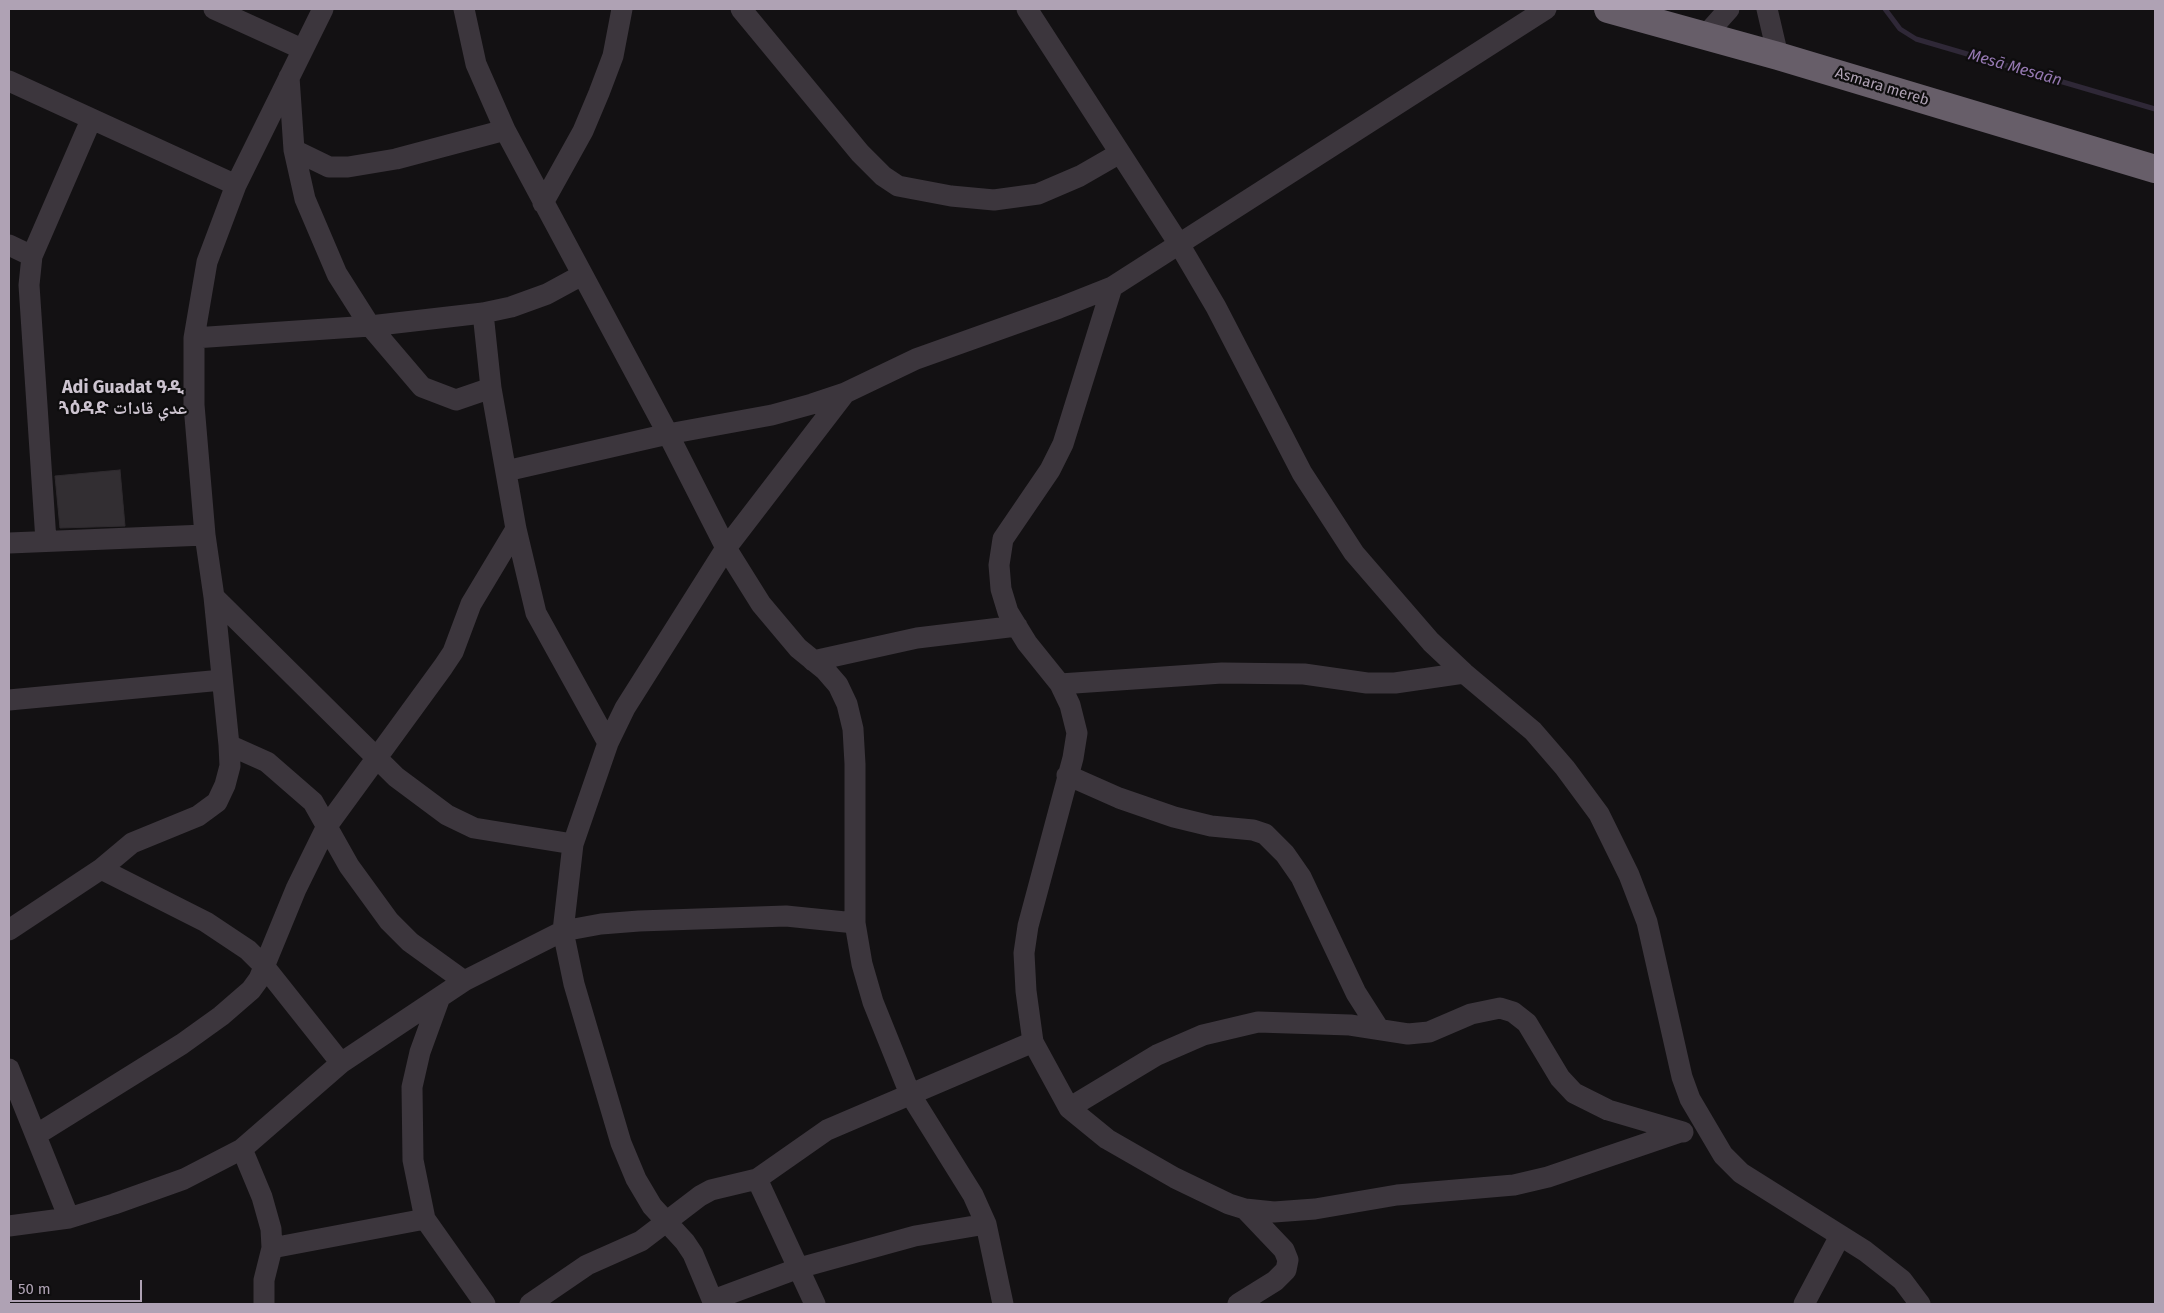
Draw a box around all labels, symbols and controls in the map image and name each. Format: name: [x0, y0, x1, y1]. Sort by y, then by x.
water label: Mesā Mesaān: [1966, 45, 2064, 91]
street label: Asmara mereb: [1833, 64, 1931, 110]
district label: Adi Guadat ዓዲ ጓዕዳድ عدي قادات: [59, 377, 187, 419]
scale bar: [12, 1270, 145, 1302]
text: 50 m: [18, 1280, 51, 1298]

